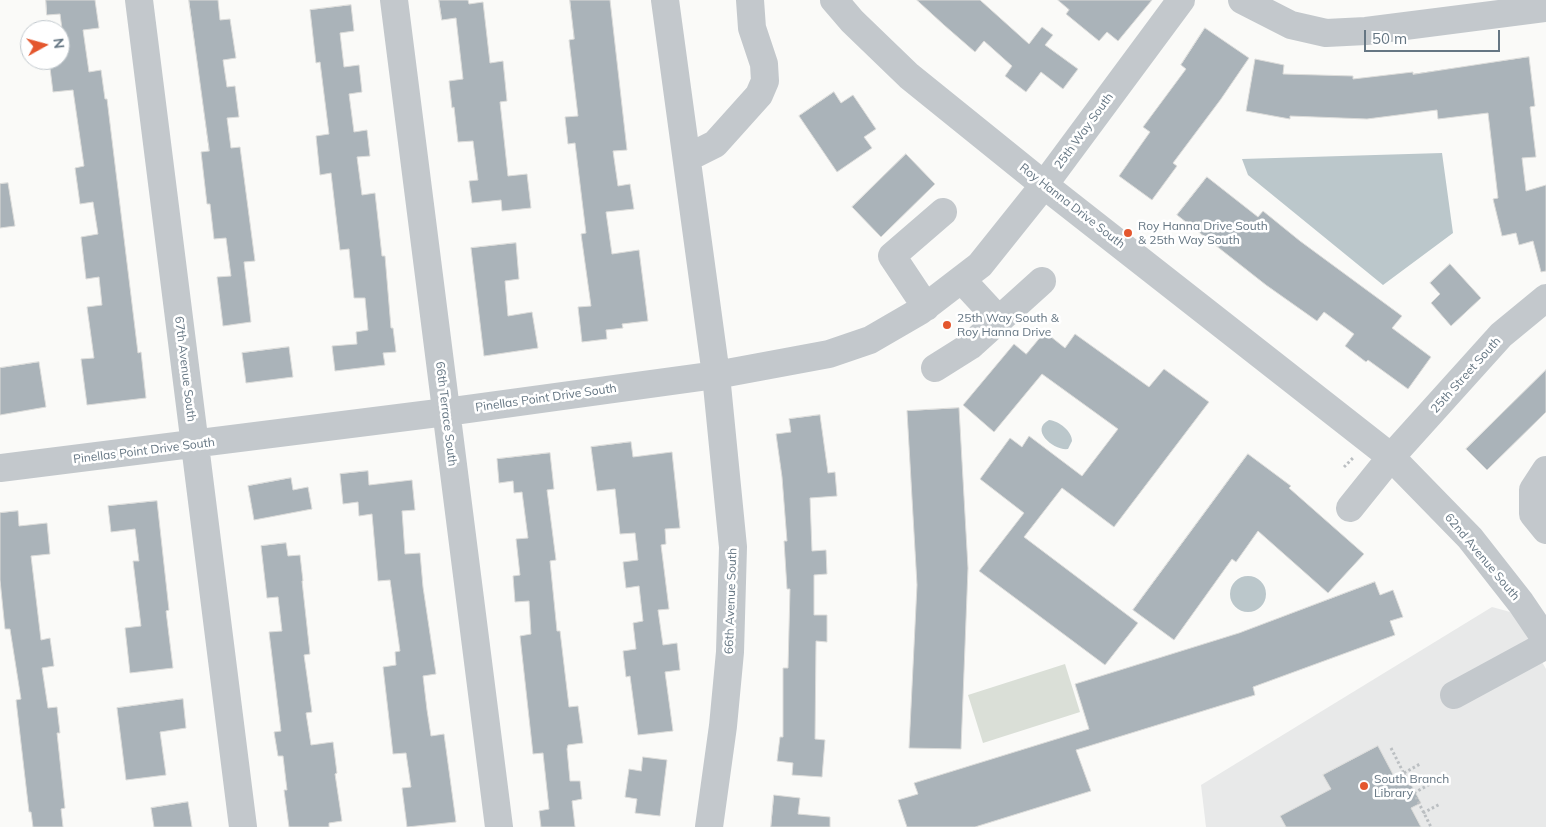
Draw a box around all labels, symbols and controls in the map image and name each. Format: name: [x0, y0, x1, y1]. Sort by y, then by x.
north arrow: [20, 20, 70, 70]
scale bar: [1366, 20, 1502, 52]
text: 50 m: [1372, 29, 1407, 48]
text: N: [49, 37, 68, 50]
street label: 25th Way South: [1052, 90, 1116, 172]
street label: Roy Hanna Drive South: [1016, 160, 1128, 252]
place label: Roy Hanna Drive South & 25th Way South: [1138, 219, 1268, 247]
marker: Roy Hanna Drive South & 25th Way South: [1122, 227, 1134, 239]
place label: 25th Way South & Roy Hanna Drive: [957, 311, 1059, 339]
street label: 67th Avenue South: [171, 315, 199, 423]
marker: 25th Way South & Roy Hanna Drive: [941, 319, 953, 331]
street label: 25th Street South: [1428, 334, 1504, 416]
street label: 66th Terrace South: [432, 361, 460, 467]
street label: Pinellas Point Drive South: [474, 381, 618, 415]
street label: Pinellas Point Drive South: [72, 435, 216, 467]
street label: 62nd Avenue South: [1441, 511, 1523, 603]
street label: 66th Avenue South: [722, 548, 740, 654]
place label: South Branch Library: [1374, 772, 1449, 800]
marker: South Branch Library: [1358, 780, 1370, 792]

